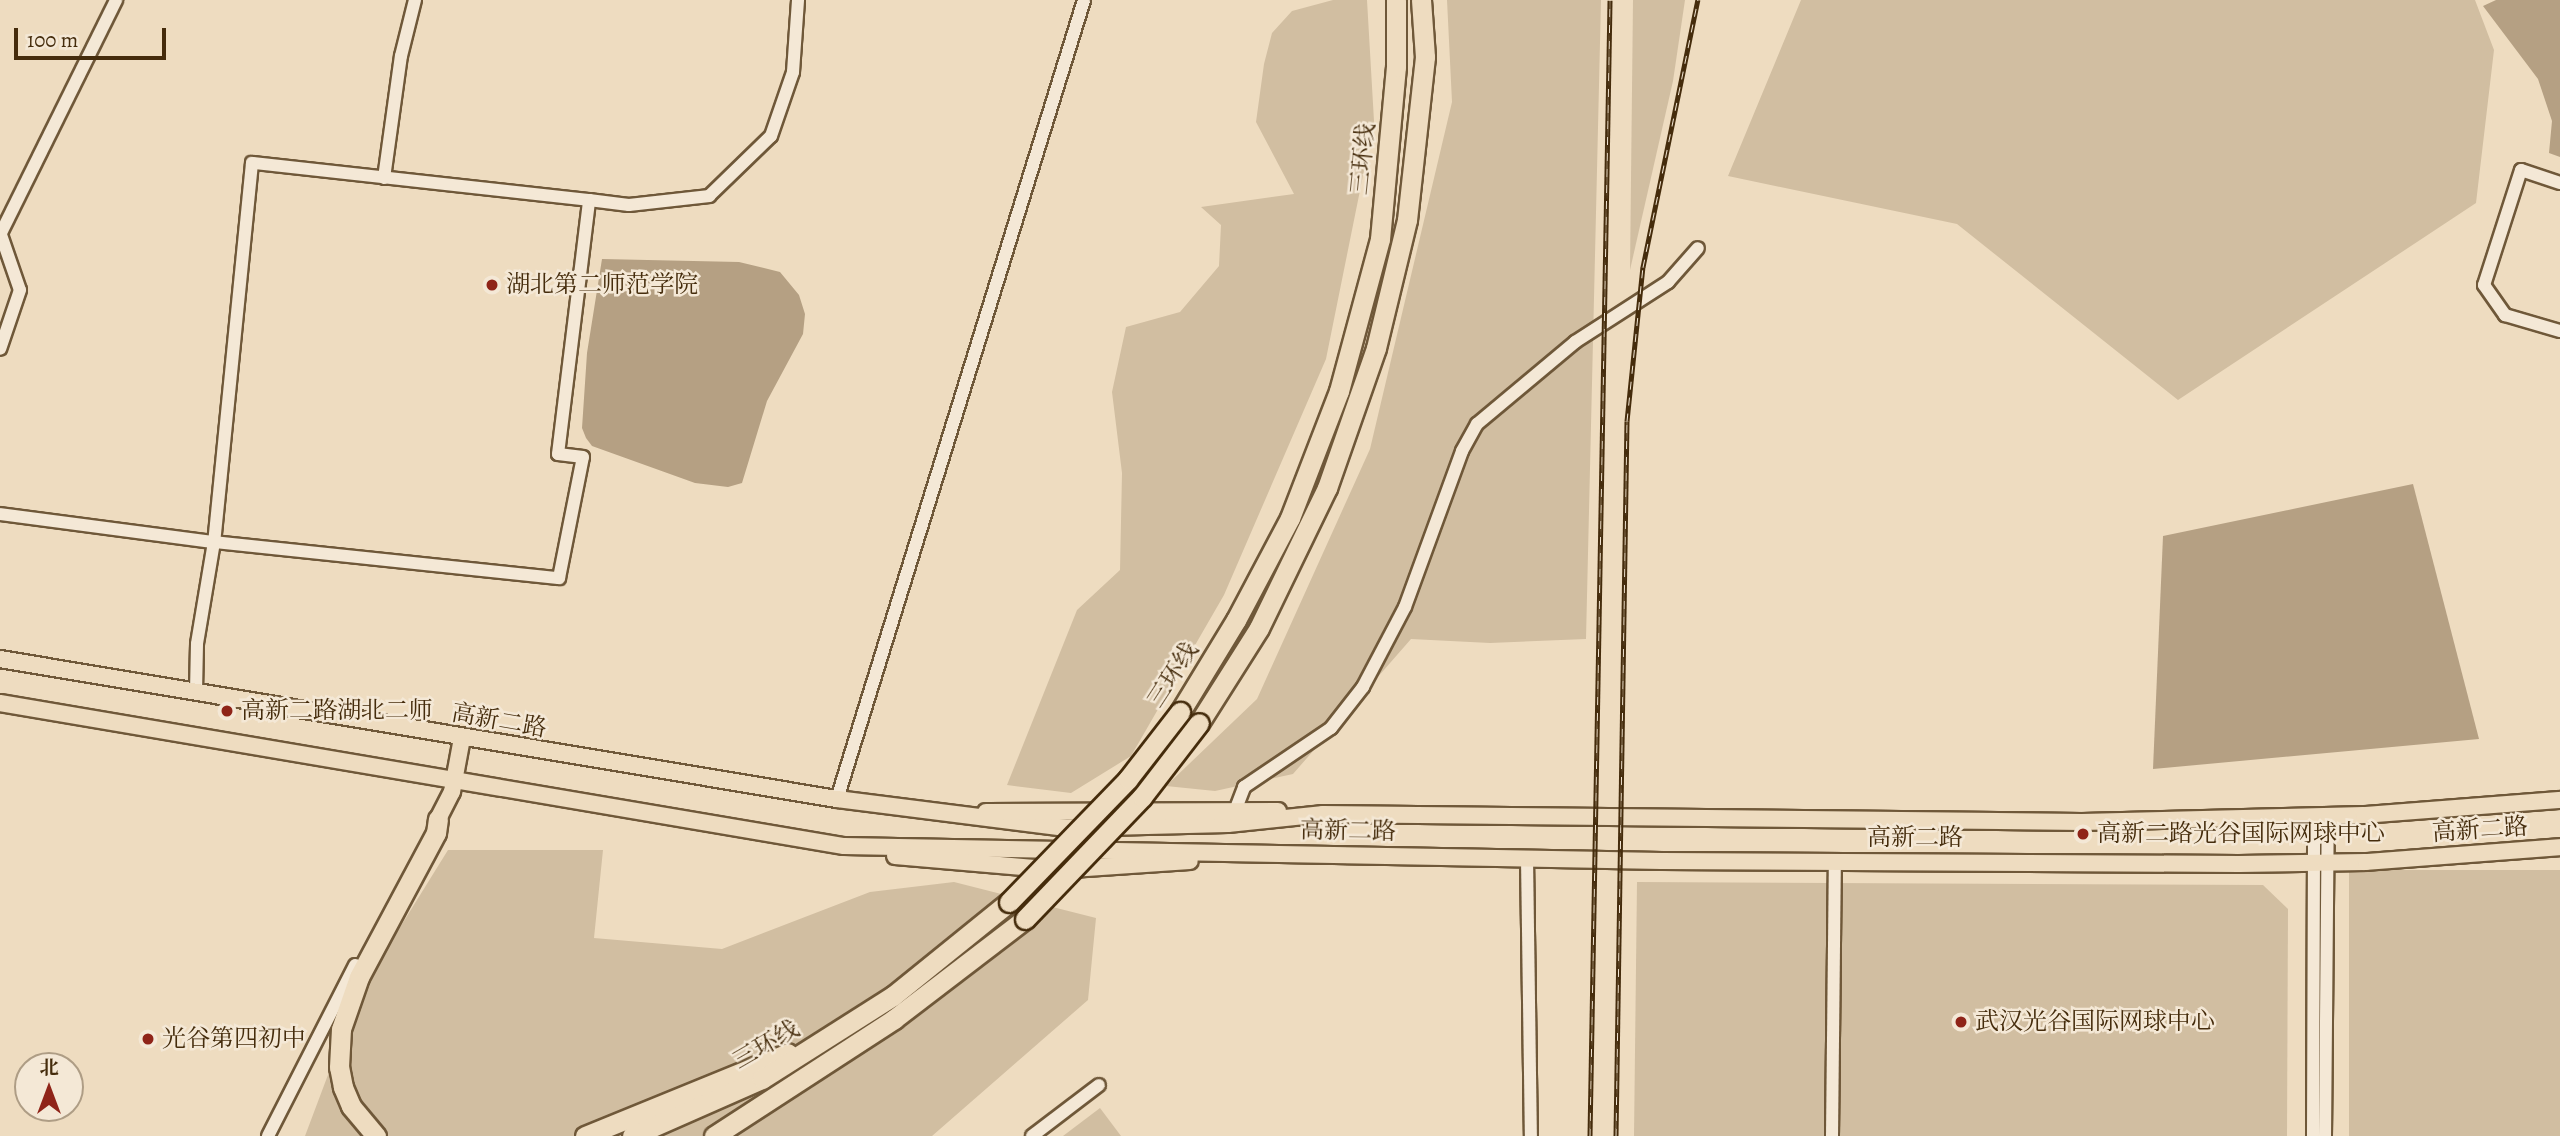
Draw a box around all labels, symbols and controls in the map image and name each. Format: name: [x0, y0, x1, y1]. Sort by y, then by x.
scale bar: [18, 14, 170, 58]
text: 100 m: [27, 26, 78, 54]
street label: 三环线: [1345, 122, 1381, 196]
place label: 湖北第二师范学院: [506, 271, 698, 299]
marker: 湖北第二师范学院: [484, 277, 500, 293]
street label: 三环线: [1141, 637, 1205, 713]
place label: 高新二路湖北二师: [241, 697, 433, 725]
street label: 高新二路: [449, 698, 549, 744]
marker: 高新二路湖北二师: [219, 703, 235, 719]
street label: 高新二路: [2431, 812, 2529, 848]
street label: 高新二路: [1300, 816, 1396, 846]
place label: 高新二路光谷国际网球中心: [2097, 820, 2385, 848]
street label: 高新二路: [1867, 824, 1963, 852]
marker: 高新二路光谷国际网球中心: [2075, 826, 2091, 842]
place label: 武汉光谷国际网球中心: [1975, 1008, 2215, 1036]
marker: 武汉光谷国际网球中心: [1953, 1014, 1969, 1030]
street label: 三环线: [728, 1015, 804, 1075]
place label: 光谷第四初中: [162, 1025, 306, 1053]
marker: 光谷第四初中: [140, 1031, 156, 1047]
north arrow: [14, 1052, 84, 1122]
text: 北: [39, 1055, 59, 1081]

